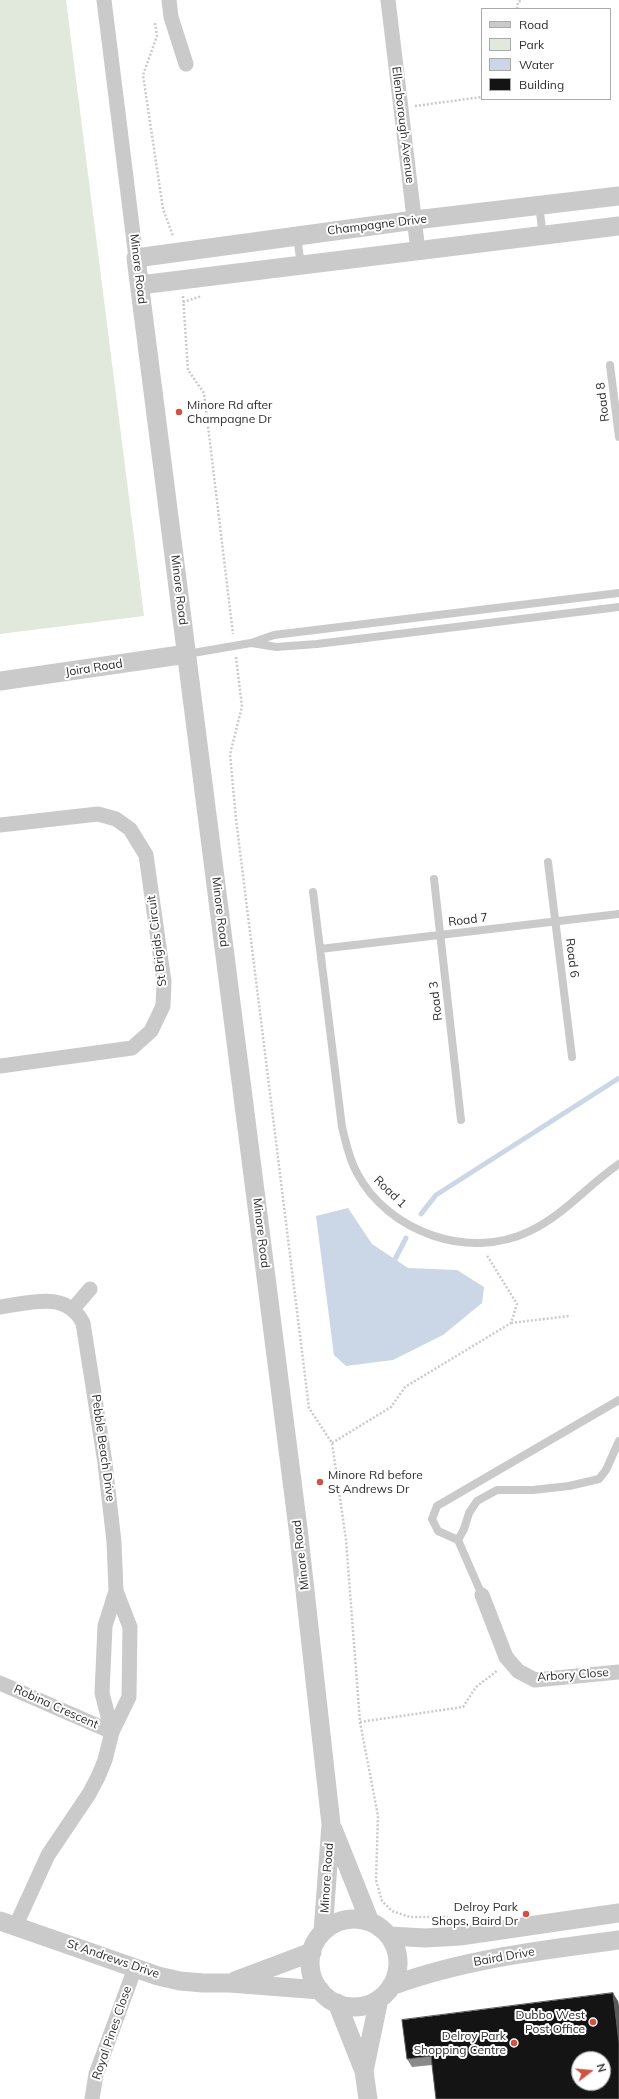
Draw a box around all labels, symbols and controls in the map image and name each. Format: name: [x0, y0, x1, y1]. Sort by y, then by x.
legend: [481, 8, 611, 100]
text: Road: [519, 17, 548, 32]
text: Park: [519, 37, 544, 52]
text: Water: [519, 57, 554, 72]
street label: Ellenborough Avenue: [389, 66, 417, 184]
text: Building: [519, 77, 564, 92]
street label: Champagne Drive: [326, 212, 428, 238]
street label: Minore Road: [127, 233, 149, 305]
street label: Road 8: [593, 381, 613, 423]
place label: Minore Rd after Champagne Dr: [187, 398, 272, 426]
marker: Minore Rd after Champagne Dr: [174, 407, 184, 417]
street label: Minore Road: [168, 554, 190, 626]
street label: Joira Road: [64, 656, 124, 680]
street label: Minore Road: [209, 876, 231, 948]
street label: St Brigids Circuit: [144, 895, 170, 987]
street label: Road 7: [447, 910, 489, 930]
street label: Road 6: [562, 937, 582, 979]
street label: Road 3: [426, 980, 446, 1022]
street label: Road 1: [371, 1173, 409, 1211]
street label: Minore Road: [250, 1197, 272, 1269]
street label: Pebble Beach Drive: [88, 1394, 118, 1502]
place label: Minore Rd before St Andrews Dr: [328, 1468, 423, 1496]
marker: Minore Rd before St Andrews Dr: [315, 1477, 325, 1487]
street label: Minore Road: [290, 1519, 312, 1591]
street label: Arbory Close: [537, 1665, 609, 1685]
street label: Robina Crescent: [12, 1682, 100, 1732]
street label: Minore Road: [317, 1842, 337, 1914]
place label: Delroy Park Shops, Baird Dr: [432, 1900, 518, 1928]
marker: Delroy Park Shops, Baird Dr: [521, 1909, 531, 1919]
street label: St Andrews Drive: [65, 1936, 161, 1982]
street label: Baird Drive: [472, 1945, 536, 1969]
street label: Royal Pines Close: [89, 1984, 135, 2082]
place label: Dubbo West Post Office: [515, 2008, 585, 2036]
marker: Dubbo West Post Office: [588, 2017, 598, 2027]
place label: Delroy Park Shopping Centre: [414, 2029, 506, 2057]
marker: Delroy Park Shopping Centre: [509, 2038, 519, 2048]
north arrow: [571, 2051, 611, 2091]
text: N: [594, 2062, 609, 2074]

